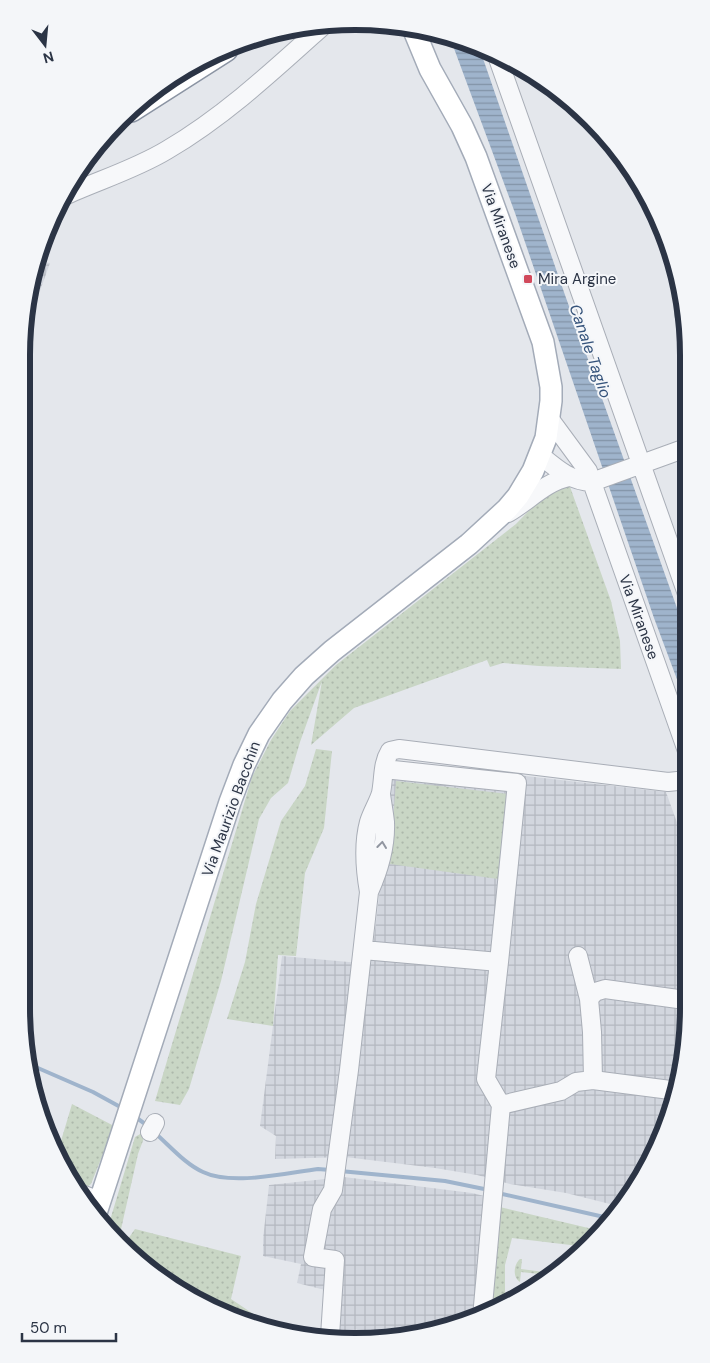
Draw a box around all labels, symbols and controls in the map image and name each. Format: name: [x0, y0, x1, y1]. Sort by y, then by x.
north arrow: [20, 20, 70, 70]
text: N: [41, 47, 56, 68]
street label: Via Miranese: [476, 181, 526, 271]
place label: Mira Argine: [538, 269, 616, 289]
marker: Mira Argine: [522, 273, 534, 285]
water label: Canale Taglio: [565, 301, 616, 401]
street label: Via Miranese: [614, 572, 664, 662]
street label: Via Maurizio Bacchin: [197, 738, 265, 880]
one-way arrow: [376, 841, 387, 849]
scale bar: [22, 1310, 116, 1342]
text: 50 m: [30, 1318, 67, 1338]

